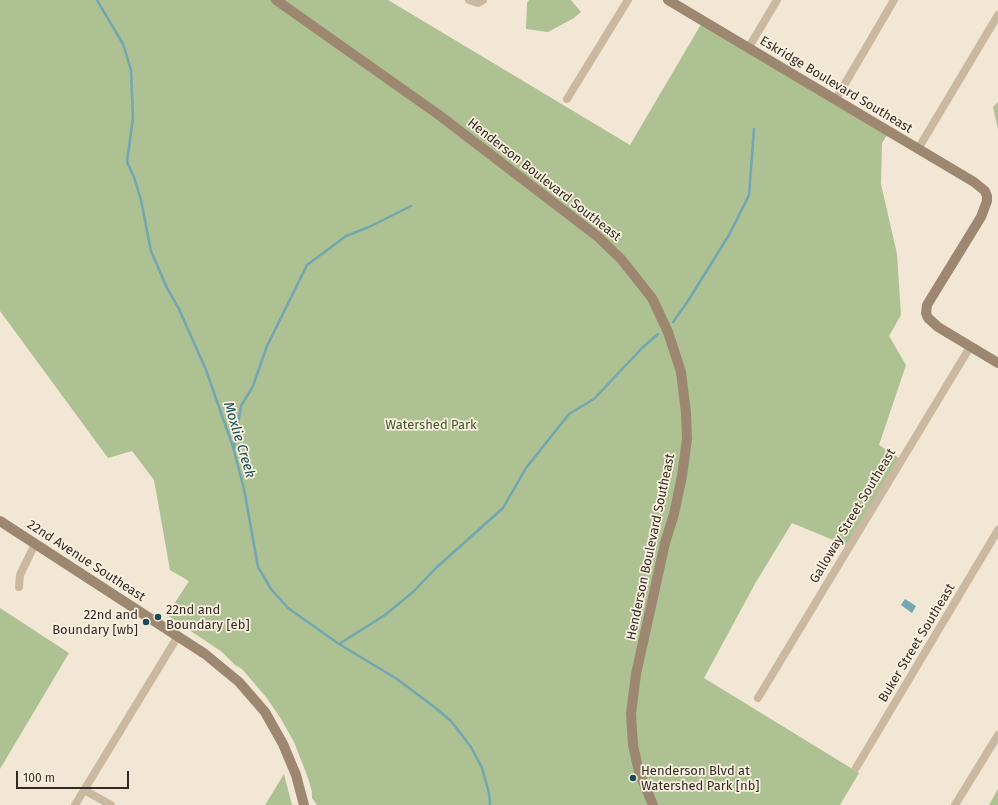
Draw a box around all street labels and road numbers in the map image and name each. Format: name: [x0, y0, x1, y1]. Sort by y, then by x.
street label: Eskridge Boulevard Southeast: [757, 33, 915, 137]
street label: Henderson Boulevard Southeast: [464, 115, 624, 245]
street label: Galloway Street Southeast: [807, 446, 899, 586]
street label: Henderson Boulevard Southeast: [624, 452, 678, 642]
street label: 22nd Avenue Southeast: [24, 517, 148, 605]
street label: Buker Street Southeast: [875, 581, 959, 705]

